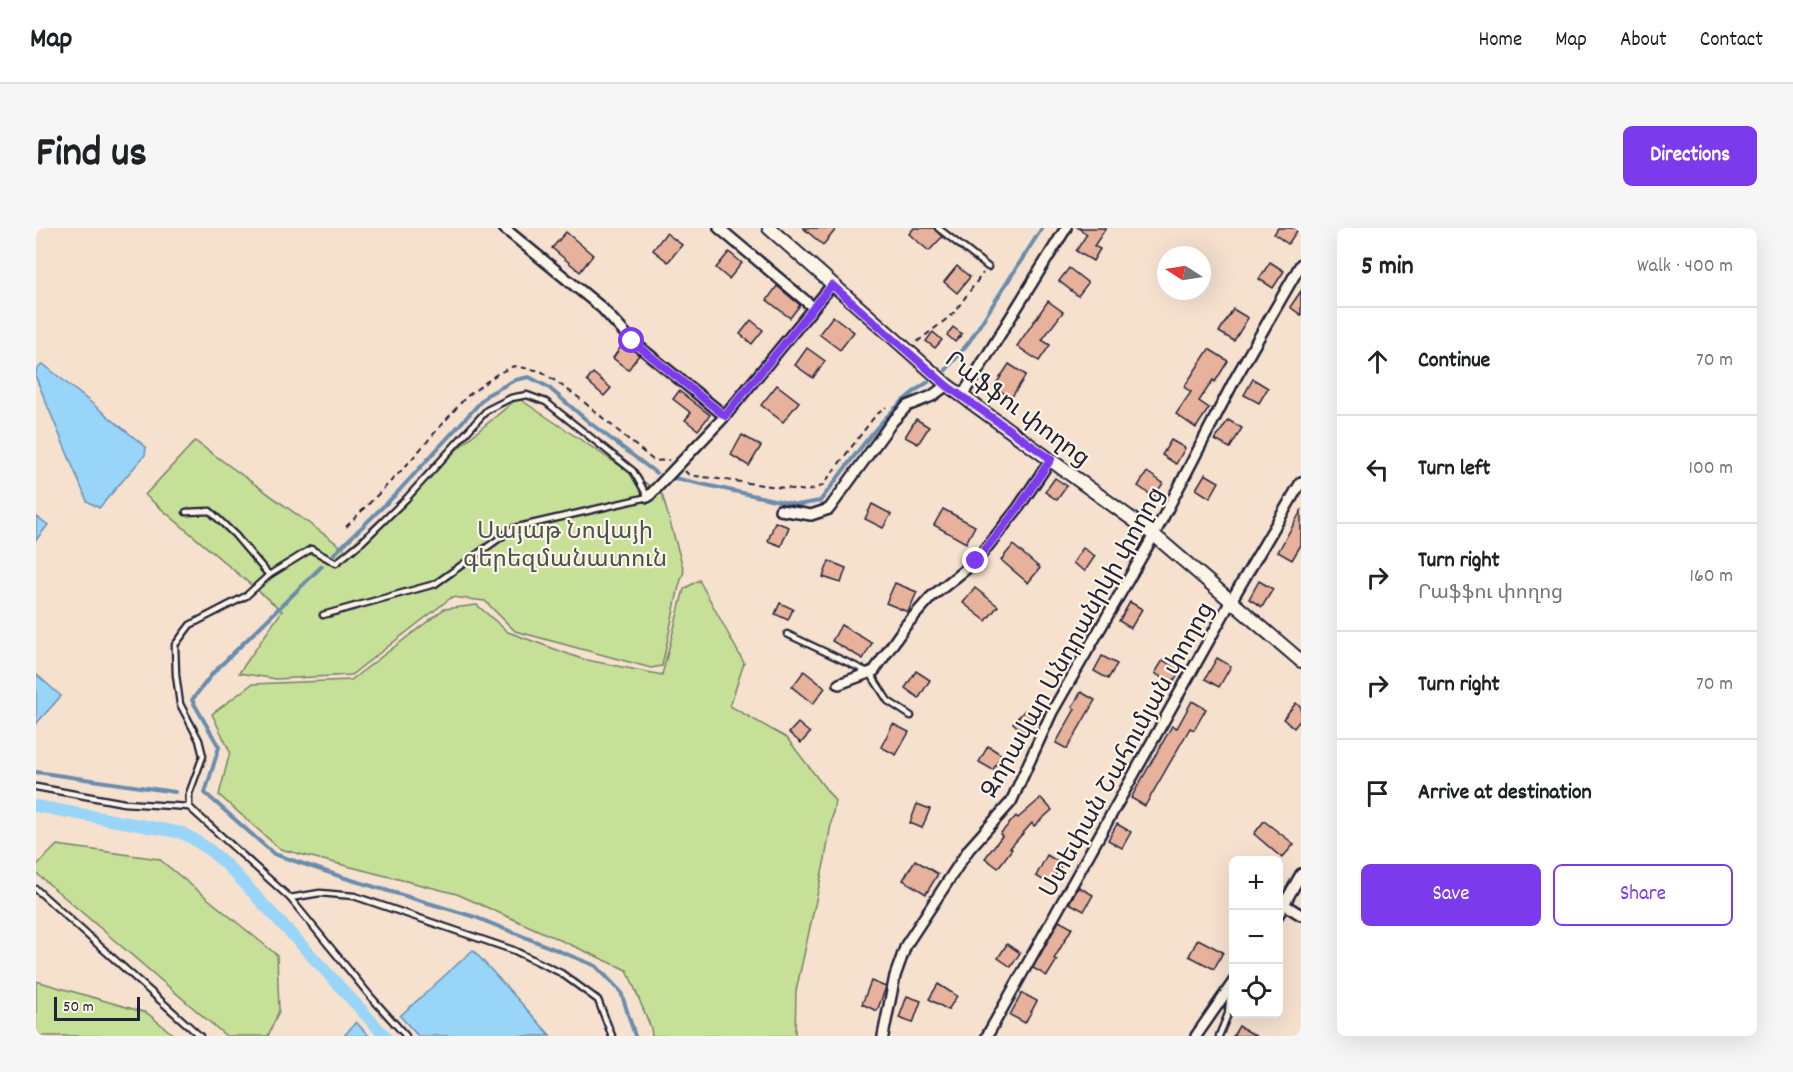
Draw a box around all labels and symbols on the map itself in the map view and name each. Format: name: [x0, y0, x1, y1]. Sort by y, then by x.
north arrow: [1157, 246, 1211, 300]
route start: [618, 327, 644, 353]
street label: Րաֆֆու փողոց: [936, 344, 1096, 476]
street label: Զորավար Անդրանիկի փողոց: [975, 482, 1175, 805]
park label: Սայաթ Նովայի գերեզմանատուն: [463, 516, 667, 578]
route end: [962, 547, 988, 573]
street label: Ստեփան Շահումյան փողոց: [1033, 596, 1224, 904]
scale bar: [54, 994, 140, 1022]

